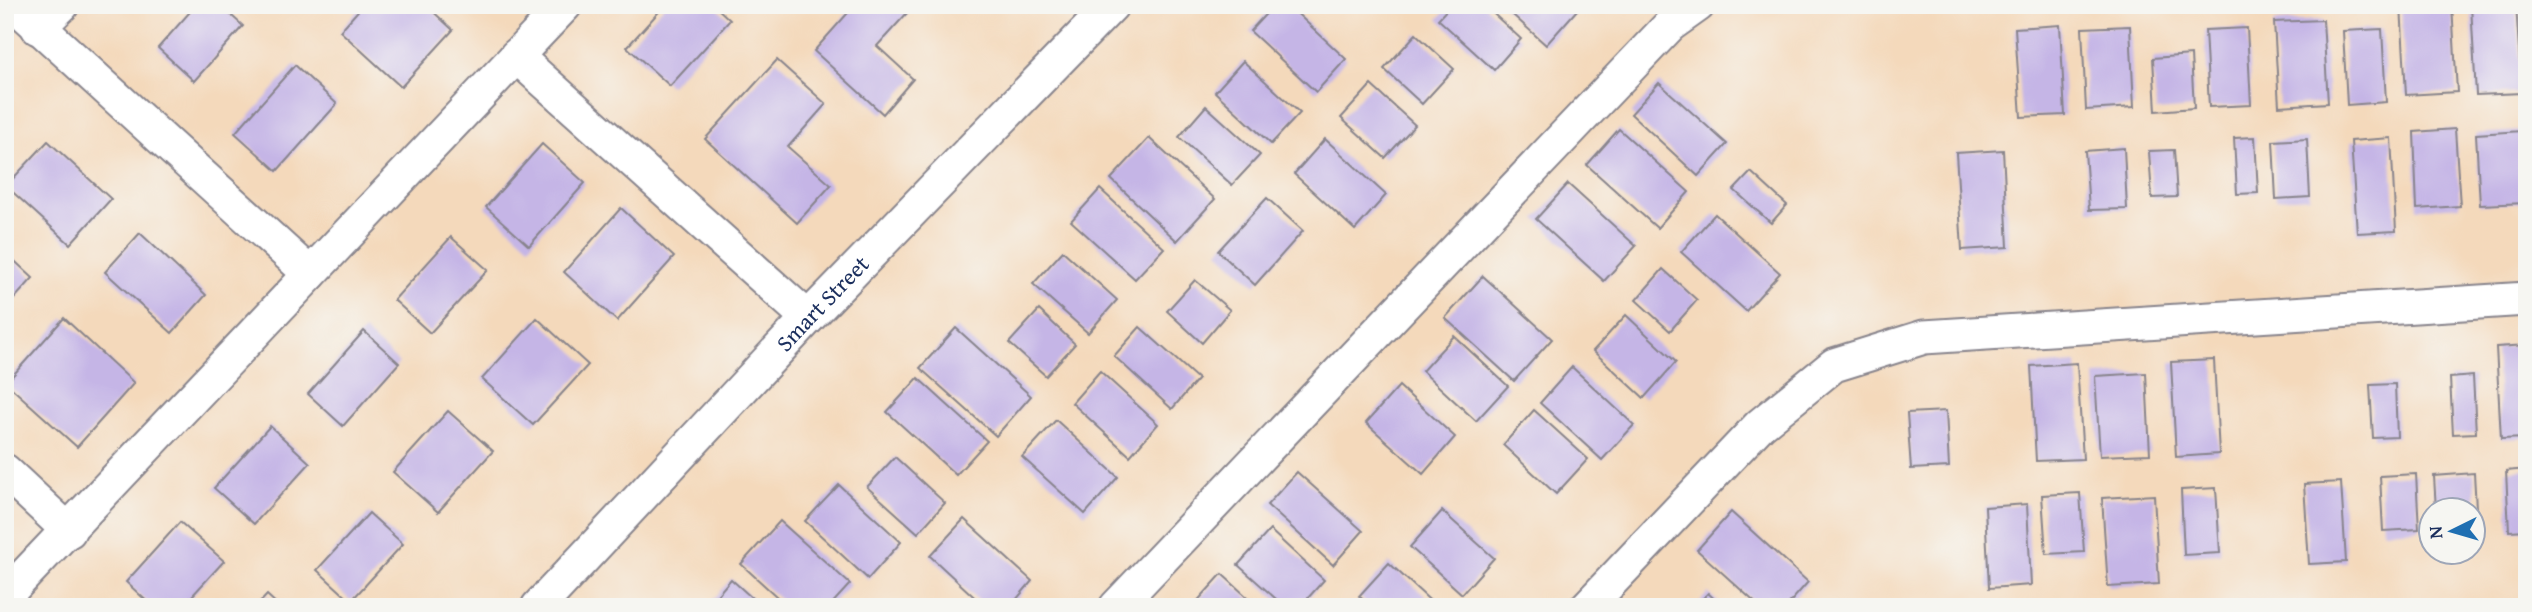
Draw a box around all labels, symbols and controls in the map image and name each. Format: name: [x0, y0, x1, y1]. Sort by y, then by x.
street label: Smart Street: [768, 248, 876, 358]
north arrow: [2416, 496, 2486, 566]
text: N: [2421, 525, 2450, 540]

